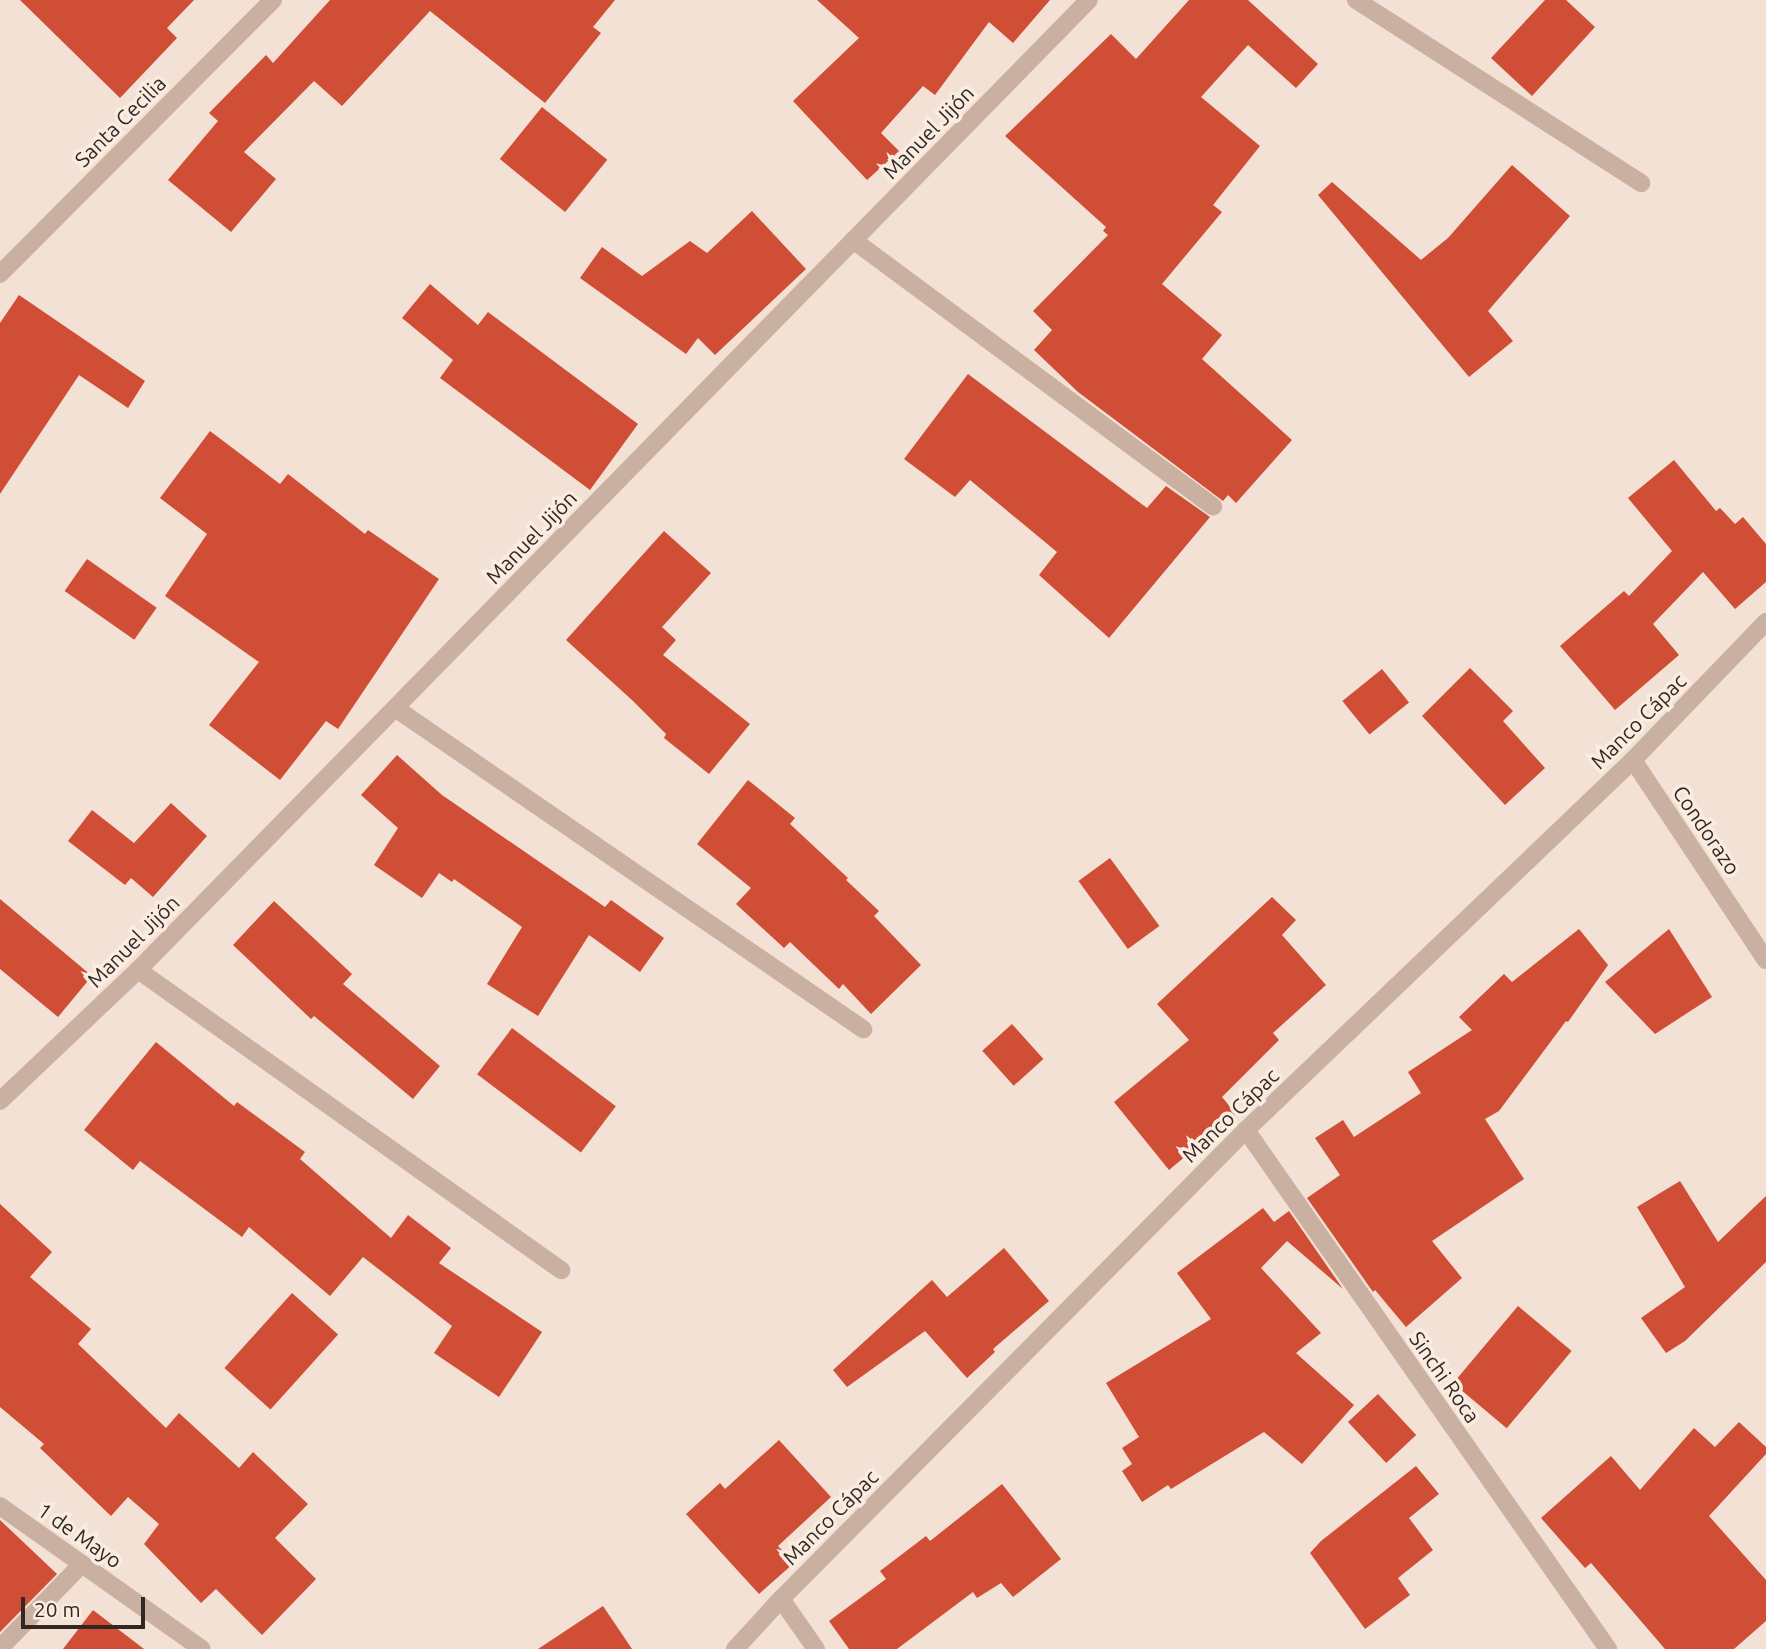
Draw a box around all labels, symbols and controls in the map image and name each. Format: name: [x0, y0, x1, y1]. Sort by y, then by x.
street label: Santa Cecilia: [69, 70, 171, 172]
street label: Manuel Jijón: [877, 80, 979, 184]
street label: Manuel Jijón: [480, 485, 582, 589]
street label: Manco Cápac: [1585, 668, 1691, 774]
street label: Condorazo: [1668, 781, 1746, 879]
street label: Manuel Jijón: [82, 890, 184, 992]
street label: Manco Cápac: [1177, 1063, 1283, 1167]
street label: Sinchi Roca: [1404, 1327, 1486, 1427]
street label: Manco Cápac: [777, 1464, 883, 1570]
street label: 1 de Mayo: [33, 1497, 127, 1573]
scale bar: [24, 1582, 149, 1626]
text: 20 m: [34, 1597, 81, 1621]

